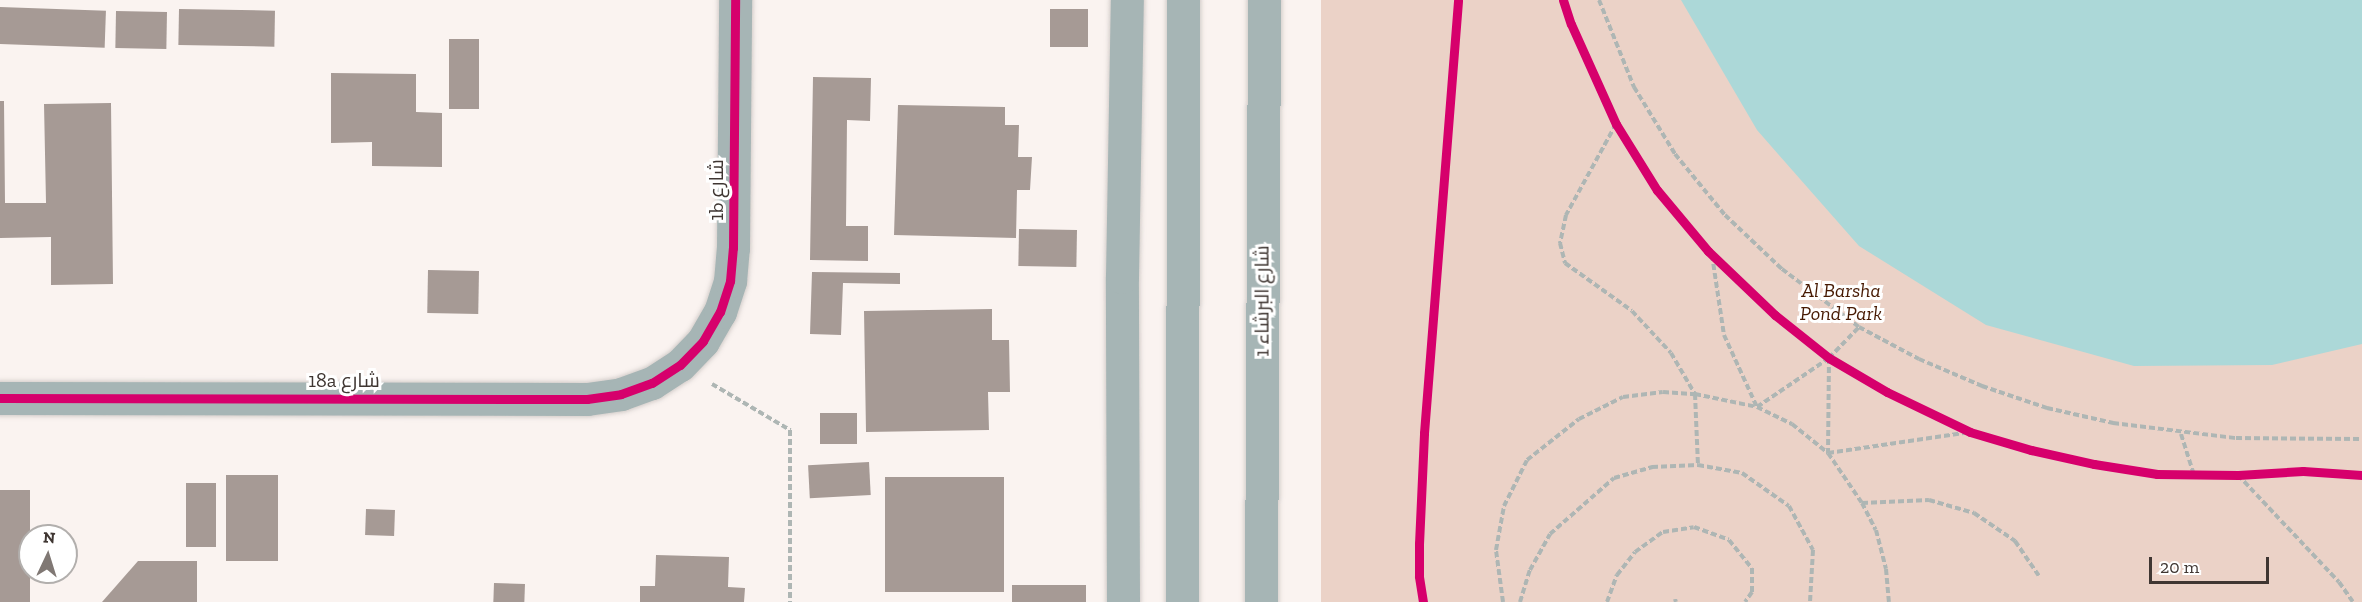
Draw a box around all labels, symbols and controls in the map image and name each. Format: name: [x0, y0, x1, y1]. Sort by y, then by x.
street label: 1b شارع: [704, 159, 728, 221]
street label: شارع البرشاء 1: [1250, 245, 1274, 357]
park label: Al Barsha Pond Park: [1800, 278, 1882, 325]
street label: 18a شارع: [308, 368, 380, 392]
north arrow: [18, 524, 78, 584]
text: N: [42, 528, 56, 547]
scale bar: [2152, 545, 2272, 583]
text: 20 m: [2160, 556, 2199, 578]

